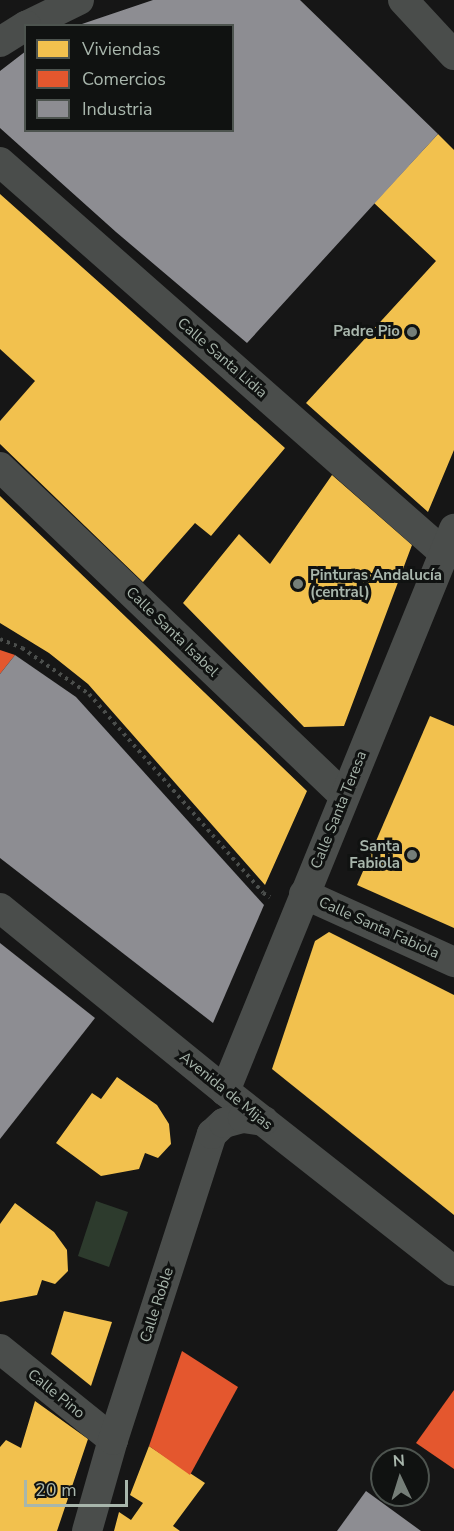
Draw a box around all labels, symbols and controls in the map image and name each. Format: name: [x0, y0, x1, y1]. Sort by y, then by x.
legend: [24, 24, 234, 132]
text: Viviendas: [82, 37, 161, 61]
text: Comercios: [82, 67, 166, 91]
text: Industria: [82, 97, 152, 121]
street label: Calle Santa Lidia: [173, 314, 271, 402]
place label: Padre Pio: [333, 323, 400, 341]
marker: Padre Pio: [405, 325, 419, 339]
place label: Pinturas Andalucía (central): [310, 566, 442, 601]
marker: Pinturas Andalucía (central): [291, 577, 305, 591]
street label: Calle Santa Isabel: [122, 583, 222, 681]
street label: Calle Santa Teresa: [307, 748, 371, 872]
place label: Santa Fabiola: [349, 837, 400, 872]
marker: Santa Fabiola: [405, 848, 419, 862]
street label: Calle Santa Fabiola: [316, 893, 442, 963]
street label: Avenida de Mijas: [176, 1048, 276, 1134]
street label: Calle Roble: [136, 1265, 178, 1345]
street label: Calle Pino: [24, 1366, 88, 1422]
north arrow: [370, 1447, 430, 1507]
text: N: [392, 1450, 406, 1472]
scale bar: [27, 1468, 130, 1506]
text: 20 m: [35, 1478, 77, 1502]

